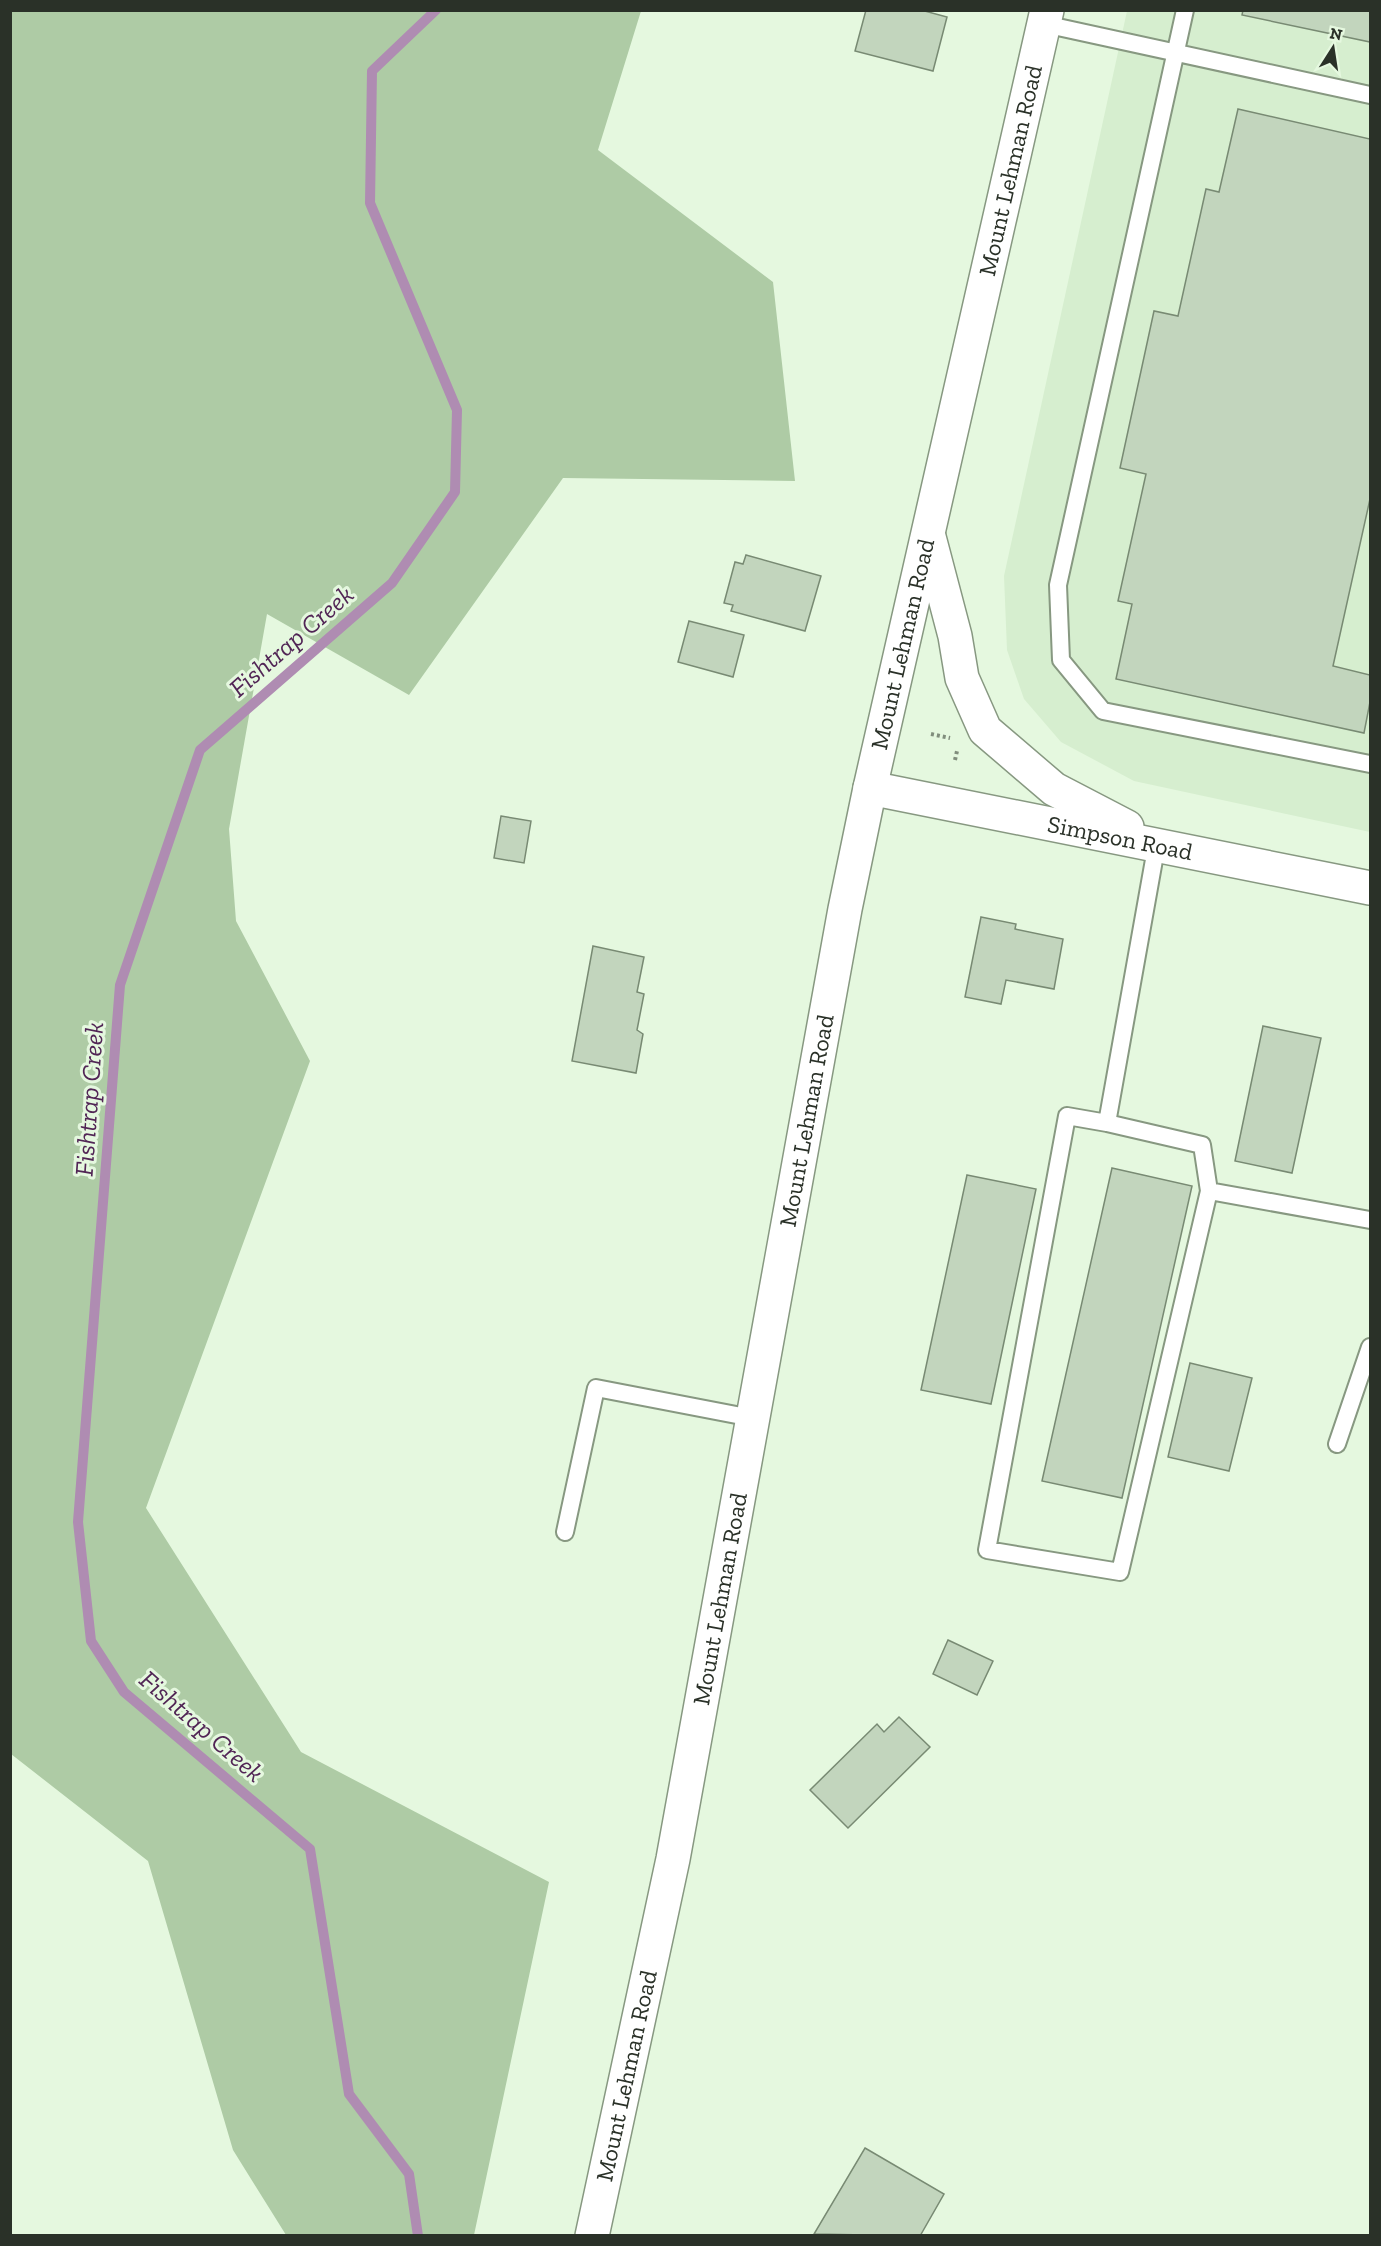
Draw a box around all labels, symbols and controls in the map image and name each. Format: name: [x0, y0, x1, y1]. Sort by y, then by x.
north arrow: [1303, 18, 1363, 78]
text: N: [1328, 23, 1344, 44]
street label: Mount Lehman Road: [972, 62, 1048, 279]
street label: Mount Lehman Road: [864, 536, 940, 752]
water label: Fishtrap Creek: [222, 578, 360, 704]
street label: Simpson Road: [1045, 809, 1195, 866]
street label: Mount Lehman Road: [773, 1012, 840, 1229]
water label: Fishtrap Creek: [68, 1021, 110, 1177]
street label: Mount Lehman Road: [686, 1490, 753, 1707]
water label: Fishtrap Creek: [133, 1663, 271, 1789]
street label: Mount Lehman Road: [589, 1967, 663, 2184]

